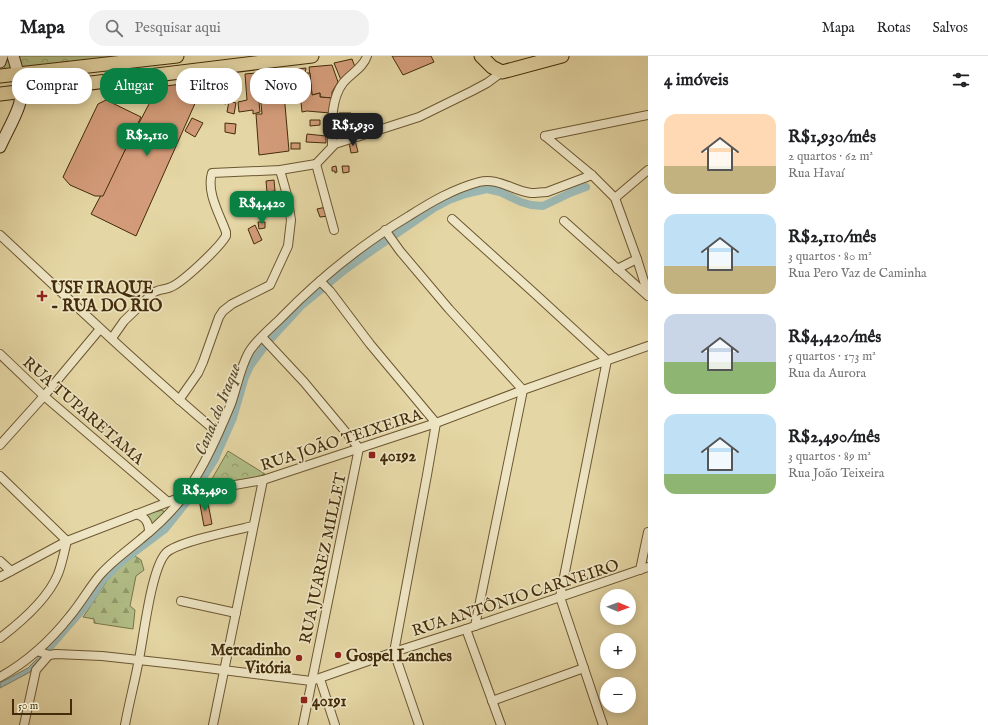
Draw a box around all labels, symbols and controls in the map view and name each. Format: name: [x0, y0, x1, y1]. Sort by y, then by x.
search box: [89, 10, 369, 46]
text: Mapa: [20, 16, 65, 40]
icon: search: [103, 17, 125, 39]
text: Pesquisar aqui: [135, 18, 221, 37]
text: Mapa: [822, 19, 855, 37]
text: Rotas: [877, 19, 911, 37]
text: Salvos: [933, 19, 968, 37]
chip: Comprar: [12, 68, 92, 104]
chip: Alugar: [100, 68, 168, 104]
chip: Filtros: [176, 68, 242, 104]
chip: Novo: [250, 68, 311, 104]
icon: filters: [950, 69, 972, 91]
text: 4 imóveis: [664, 70, 728, 91]
pin: R$1,930: [316, 113, 390, 147]
text: R$1,930: [332, 117, 374, 134]
pin: R$2,110: [110, 123, 184, 157]
text: R$2,110: [126, 127, 168, 144]
text: R$1,930/mês: [788, 127, 876, 148]
icon: home: [696, 130, 744, 178]
text: 2 quartos · 62 m²: [788, 148, 873, 165]
text: Rua Havaí: [788, 165, 844, 182]
pin: R$4,420: [225, 191, 299, 225]
text: R$4,420: [239, 195, 285, 212]
text: R$2,110/mês: [788, 227, 876, 248]
icon: home: [696, 230, 744, 278]
text: 3 quartos · 80 m²: [788, 248, 872, 265]
text: Rua Pero Vaz de Caminha: [788, 265, 927, 282]
place label: USF IRAQUE - RUA DO RIO: [50, 279, 162, 317]
marker: USF IRAQUE - RUA DO RIO: [36, 290, 48, 302]
text: R$4,420/mês: [788, 327, 881, 348]
icon: home: [696, 330, 744, 378]
text: 5 quartos · 173 m²: [788, 348, 876, 365]
street label: RUA TUPARETAMA: [18, 353, 149, 471]
water label: Canal do Iraque: [190, 360, 246, 458]
text: Rua da Aurora: [788, 365, 866, 382]
street label: RUA JOÃO TEIXEIRA: [258, 403, 426, 476]
text: R$2,490/mês: [788, 427, 880, 448]
icon: home: [696, 430, 744, 478]
place label: 40192: [380, 447, 417, 467]
text: 3 quartos · 89 m²: [788, 448, 871, 465]
marker: 40192: [367, 450, 377, 460]
text: Rua João Teixeira: [788, 465, 884, 482]
street label: RUA JUAREZ MILLET: [296, 471, 352, 646]
pin: R$2,490: [168, 478, 242, 512]
text: R$2,490: [182, 482, 228, 499]
street label: RUA ANTÔNIO CARNEIRO: [409, 554, 622, 642]
north arrow: [600, 589, 636, 625]
map controls: [600, 589, 636, 713]
button: +: [600, 633, 636, 669]
place label: Mercadinho Vitória: [211, 641, 292, 679]
place label: Gospel Lanches: [346, 647, 452, 667]
marker: Gospel Lanches: [333, 650, 343, 660]
marker: Mercadinho Vitória: [294, 653, 304, 663]
button: −: [600, 677, 636, 713]
place label: 40191: [312, 692, 346, 712]
marker: 40191: [299, 695, 309, 705]
scale bar: [12, 697, 72, 716]
text: 50 m: [18, 699, 38, 713]

